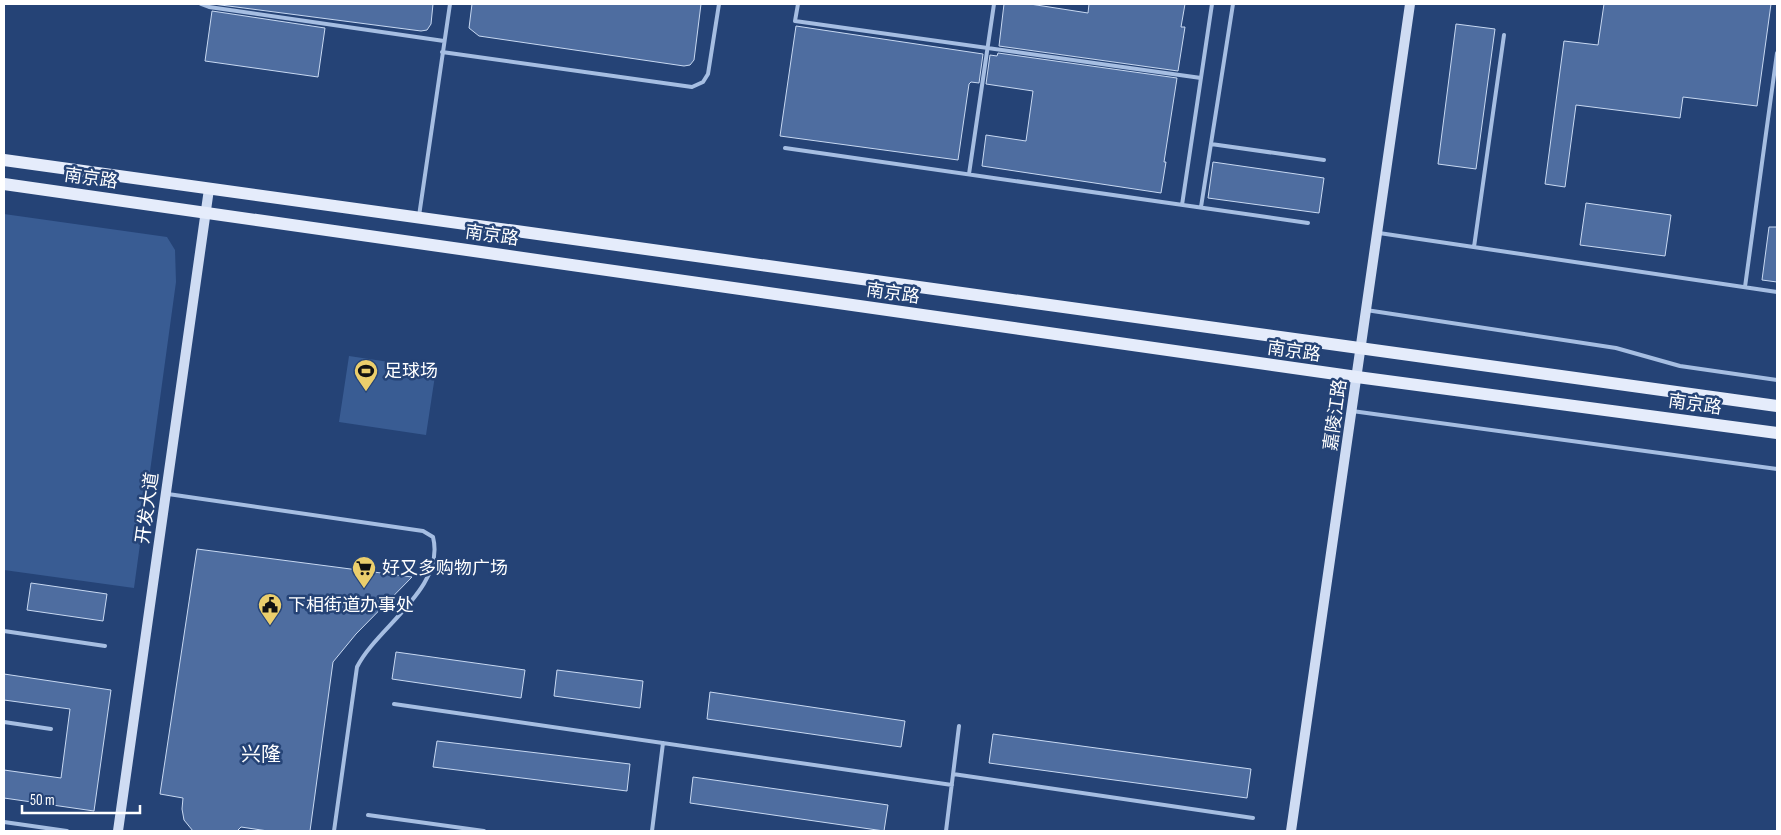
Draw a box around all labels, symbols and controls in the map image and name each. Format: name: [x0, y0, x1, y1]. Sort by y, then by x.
street label: 南京路: [63, 164, 119, 193]
street label: 南京路: [464, 221, 520, 250]
street label: 南京路: [865, 279, 921, 308]
street label: 南京路: [1266, 337, 1322, 366]
sports icon: 足球场: [353, 358, 379, 392]
place label: 足球场: [384, 361, 438, 382]
street label: 嘉陵江路: [1320, 378, 1351, 452]
street label: 南京路: [1667, 390, 1723, 419]
street label: 开发大道: [132, 471, 163, 545]
supermarket icon: 好又多购物广场: [351, 555, 377, 589]
place label: 好又多购物广场: [382, 558, 508, 579]
public building icon: 下相街道办事处: [257, 592, 283, 626]
place label: 下相街道办事处: [288, 595, 414, 616]
district label: 兴隆: [241, 743, 281, 767]
scale bar: [22, 782, 140, 814]
text: 50 m: [30, 791, 55, 810]

